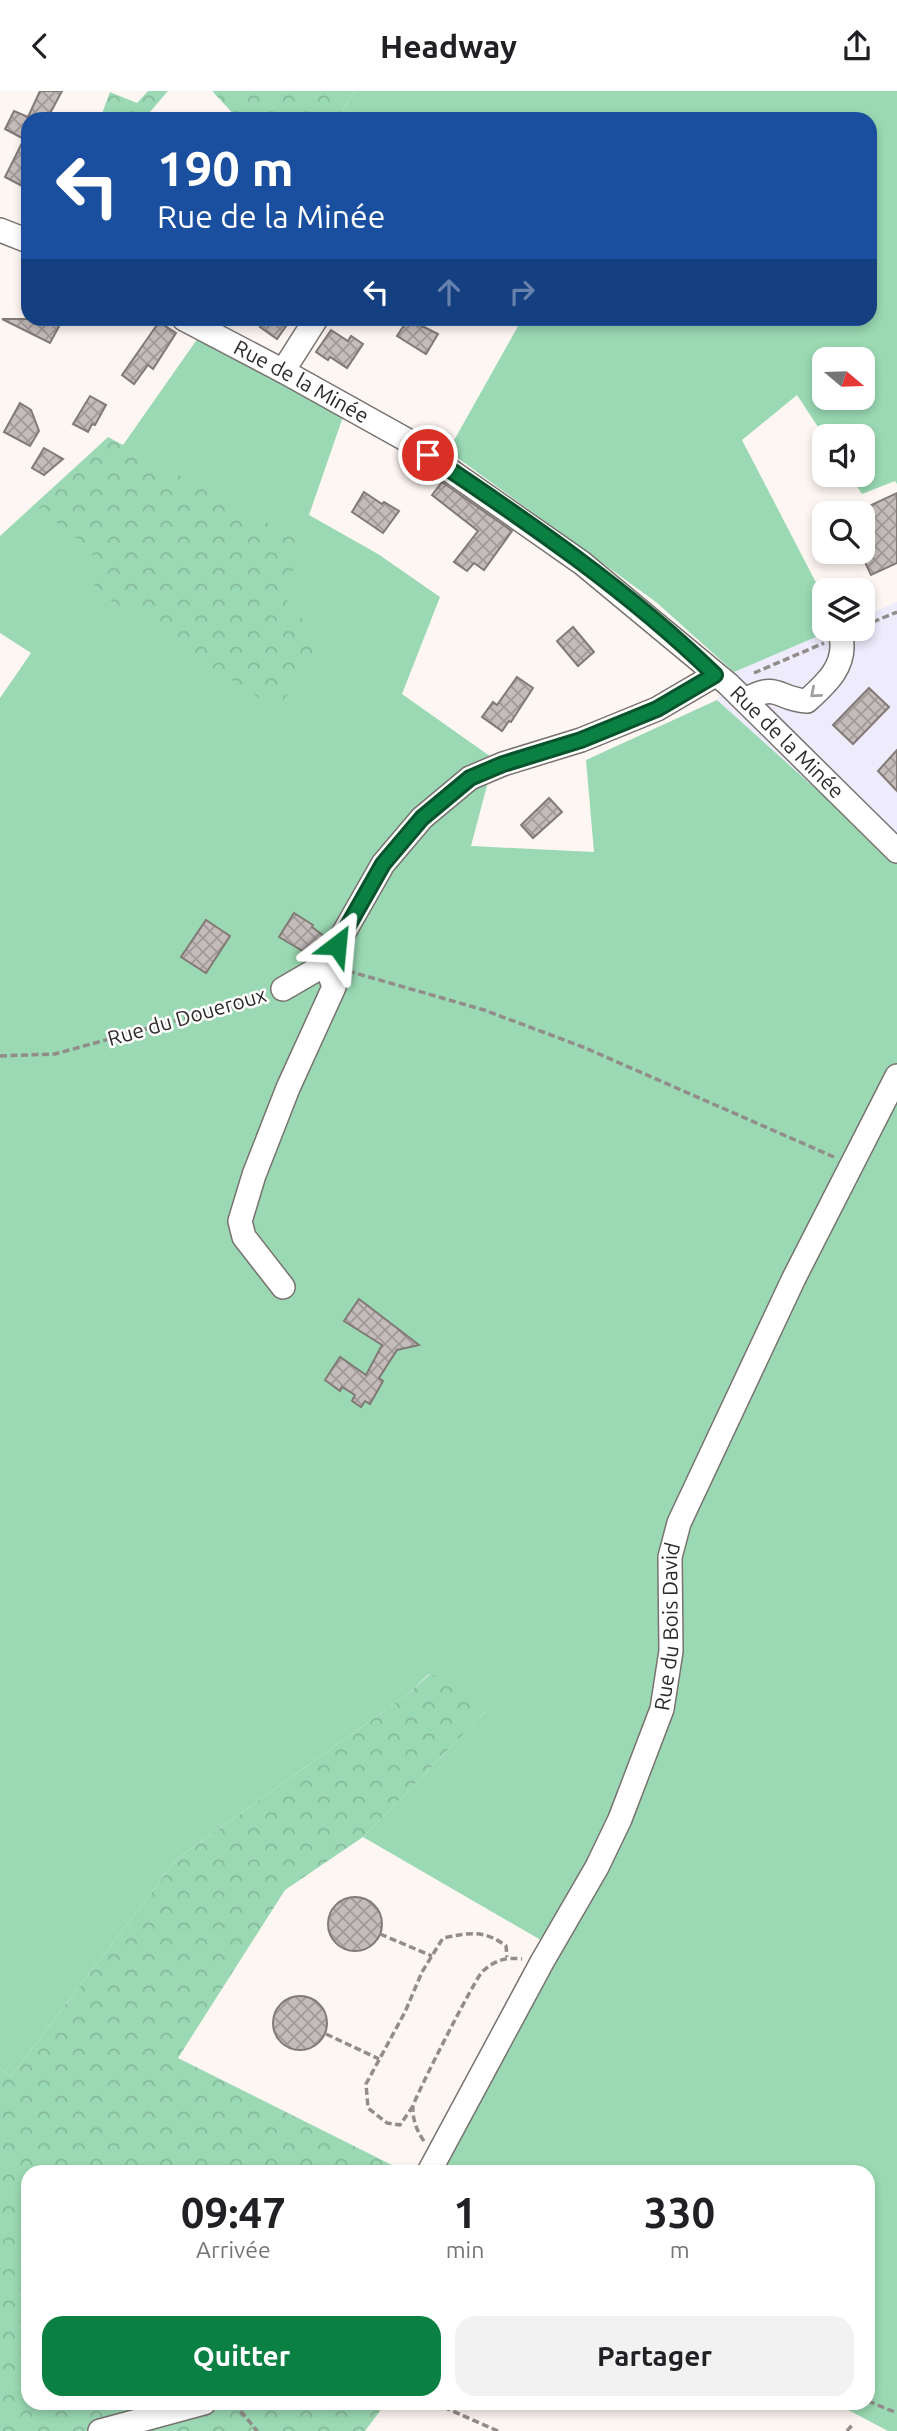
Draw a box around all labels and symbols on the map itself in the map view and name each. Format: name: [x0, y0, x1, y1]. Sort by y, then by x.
street label: Rue de la Minée: [230, 334, 373, 427]
north arrow: [812, 347, 875, 409]
pin: [398, 425, 458, 485]
street label: Rue de la Minée: [726, 680, 849, 803]
one-way arrow: [810, 685, 823, 697]
position arrow: [300, 908, 374, 982]
street label: Rue du Doueroux: [105, 982, 269, 1050]
street label: Rue du Bois David: [649, 1540, 684, 1712]

